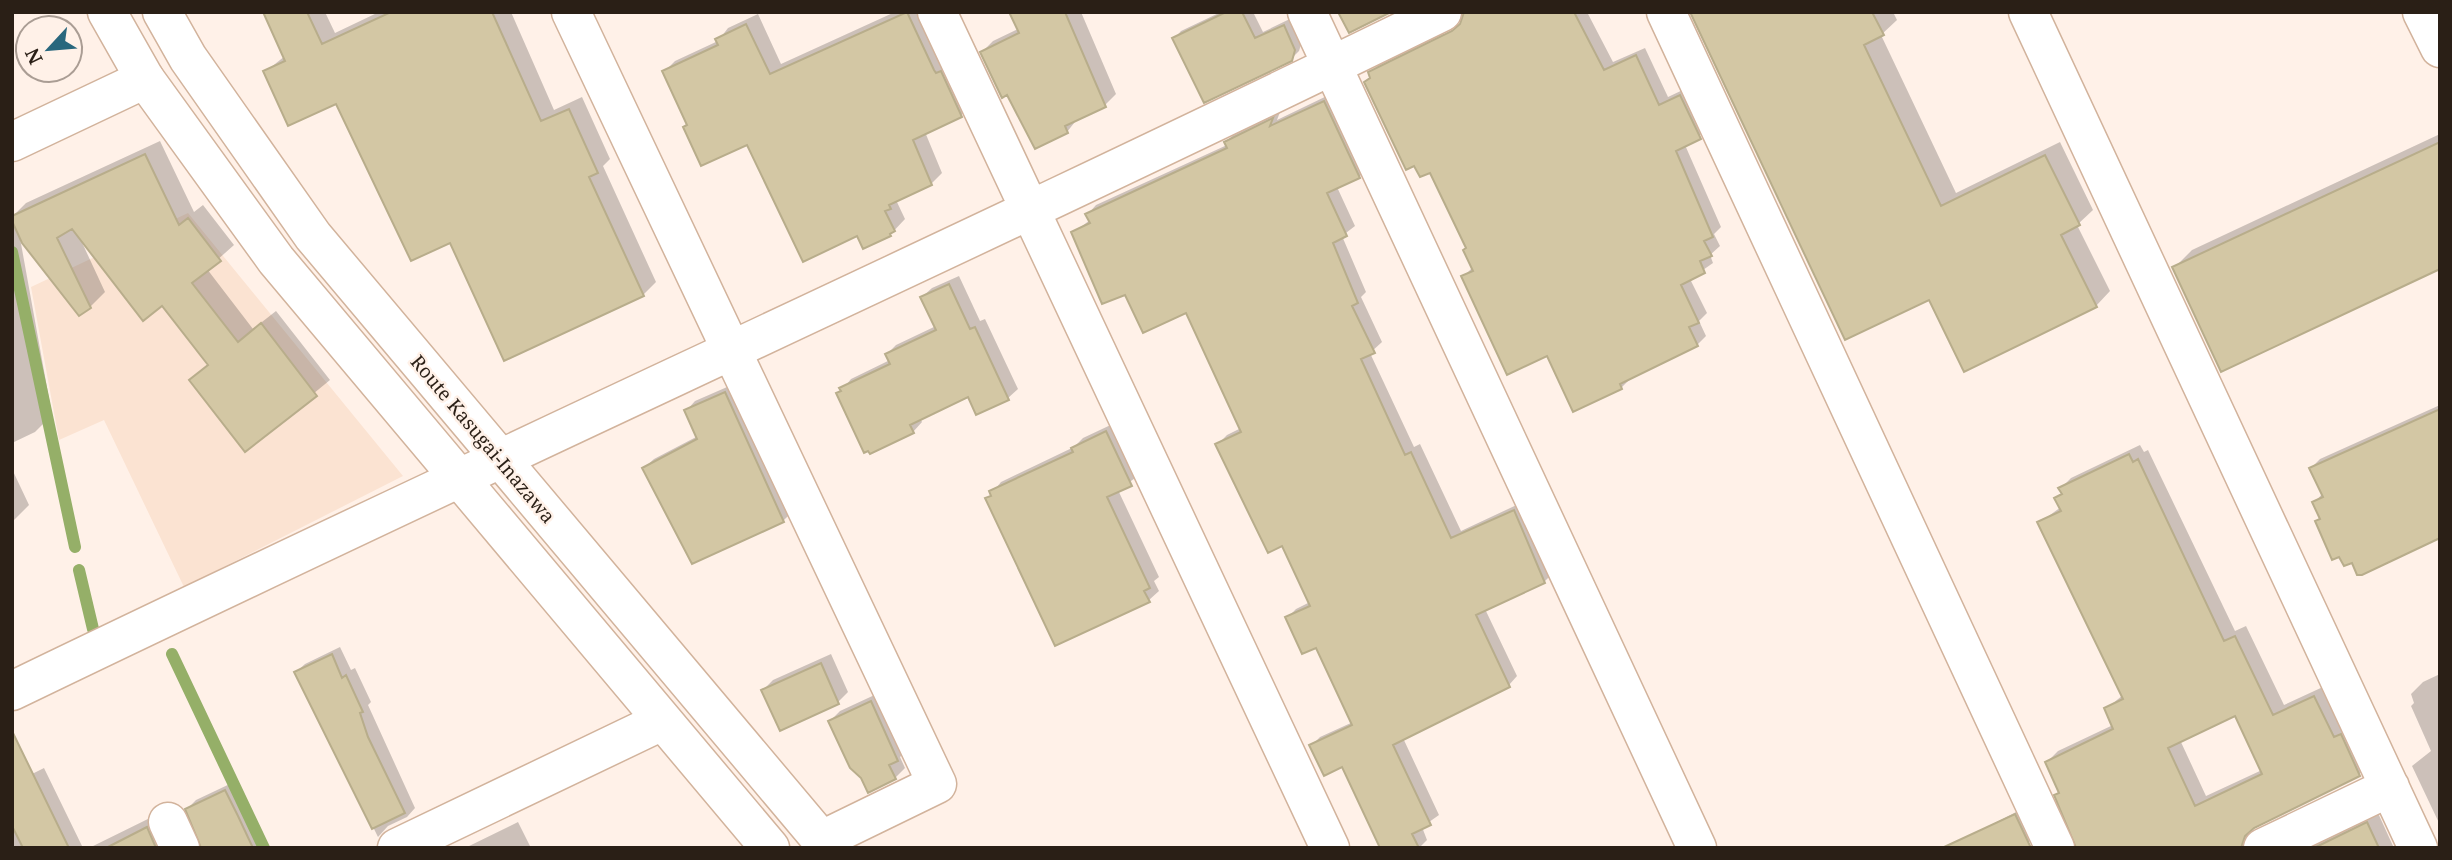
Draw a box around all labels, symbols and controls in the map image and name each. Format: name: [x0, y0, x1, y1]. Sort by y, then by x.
north arrow: [14, 14, 84, 84]
text: N: [19, 44, 49, 69]
street label: Route Kasugai-Inazawa: [405, 349, 561, 529]

